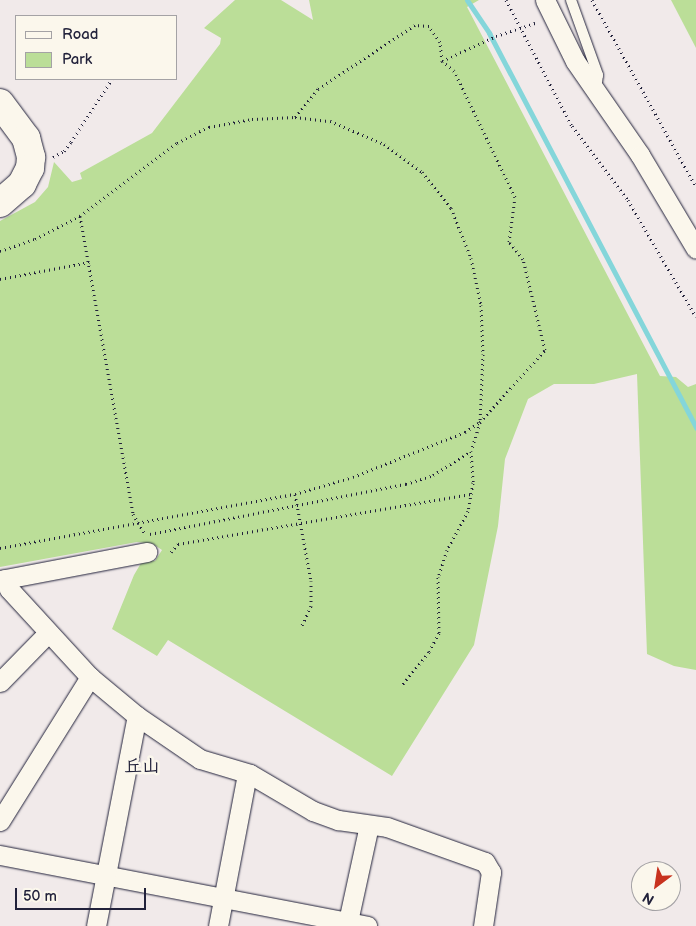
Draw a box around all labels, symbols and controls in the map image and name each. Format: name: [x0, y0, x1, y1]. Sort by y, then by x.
legend: [15, 15, 178, 80]
text: Road: [62, 25, 98, 44]
text: Park: [62, 50, 92, 69]
district label: 丘山: [124, 756, 160, 778]
north arrow: [631, 861, 681, 911]
scale bar: [18, 878, 149, 910]
text: 50 m: [23, 887, 57, 906]
text: N: [640, 888, 657, 908]

